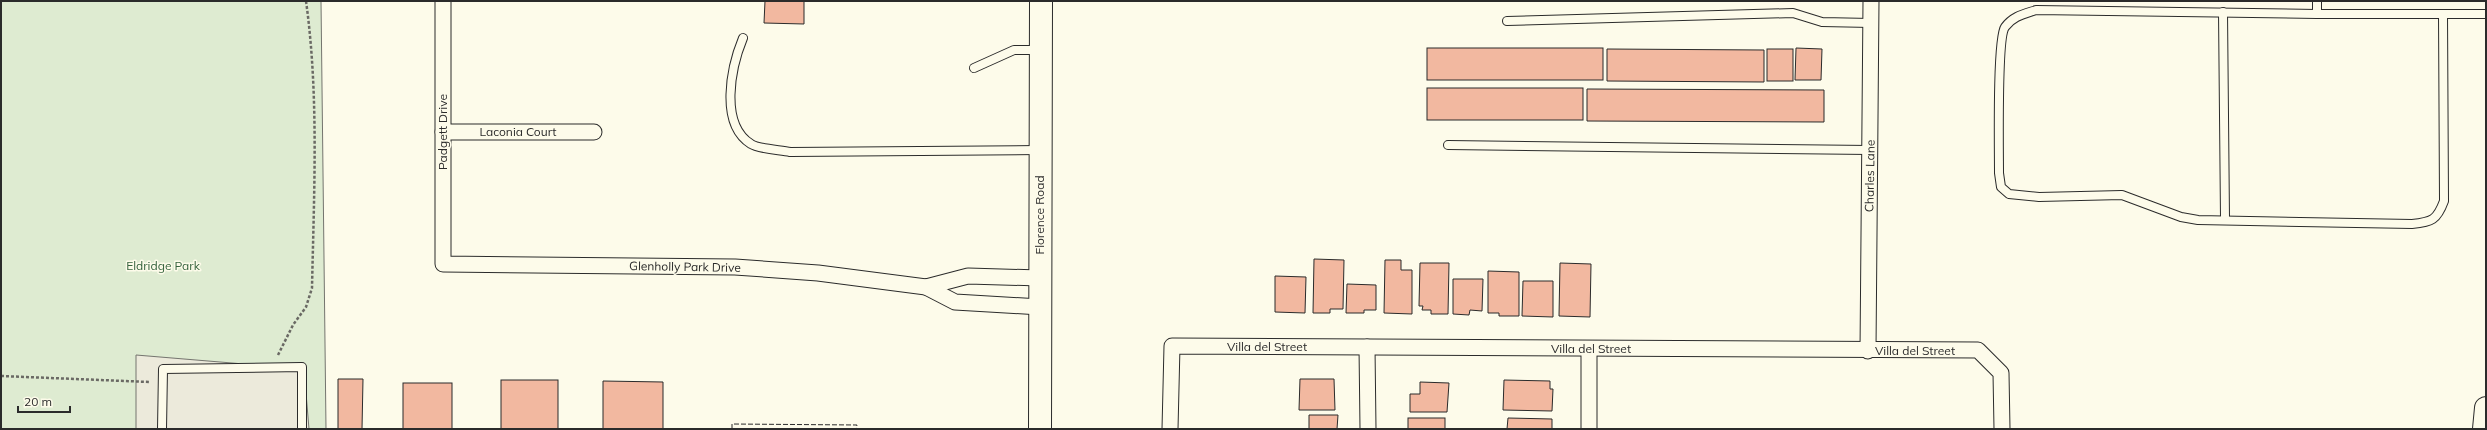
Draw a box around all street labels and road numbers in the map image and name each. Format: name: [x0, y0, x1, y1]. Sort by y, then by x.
street label: Padgett Drive: [435, 94, 450, 170]
street label: Laconia Court: [479, 124, 557, 139]
street label: Charles Lane: [1861, 140, 1878, 212]
street label: Florence Road: [1032, 175, 1047, 255]
street label: Glenholly Park Drive: [629, 258, 741, 275]
street label: Villa del Street: [1227, 339, 1307, 354]
street label: Villa del Street: [1551, 341, 1631, 356]
street label: Villa del Street: [1875, 343, 1955, 358]

